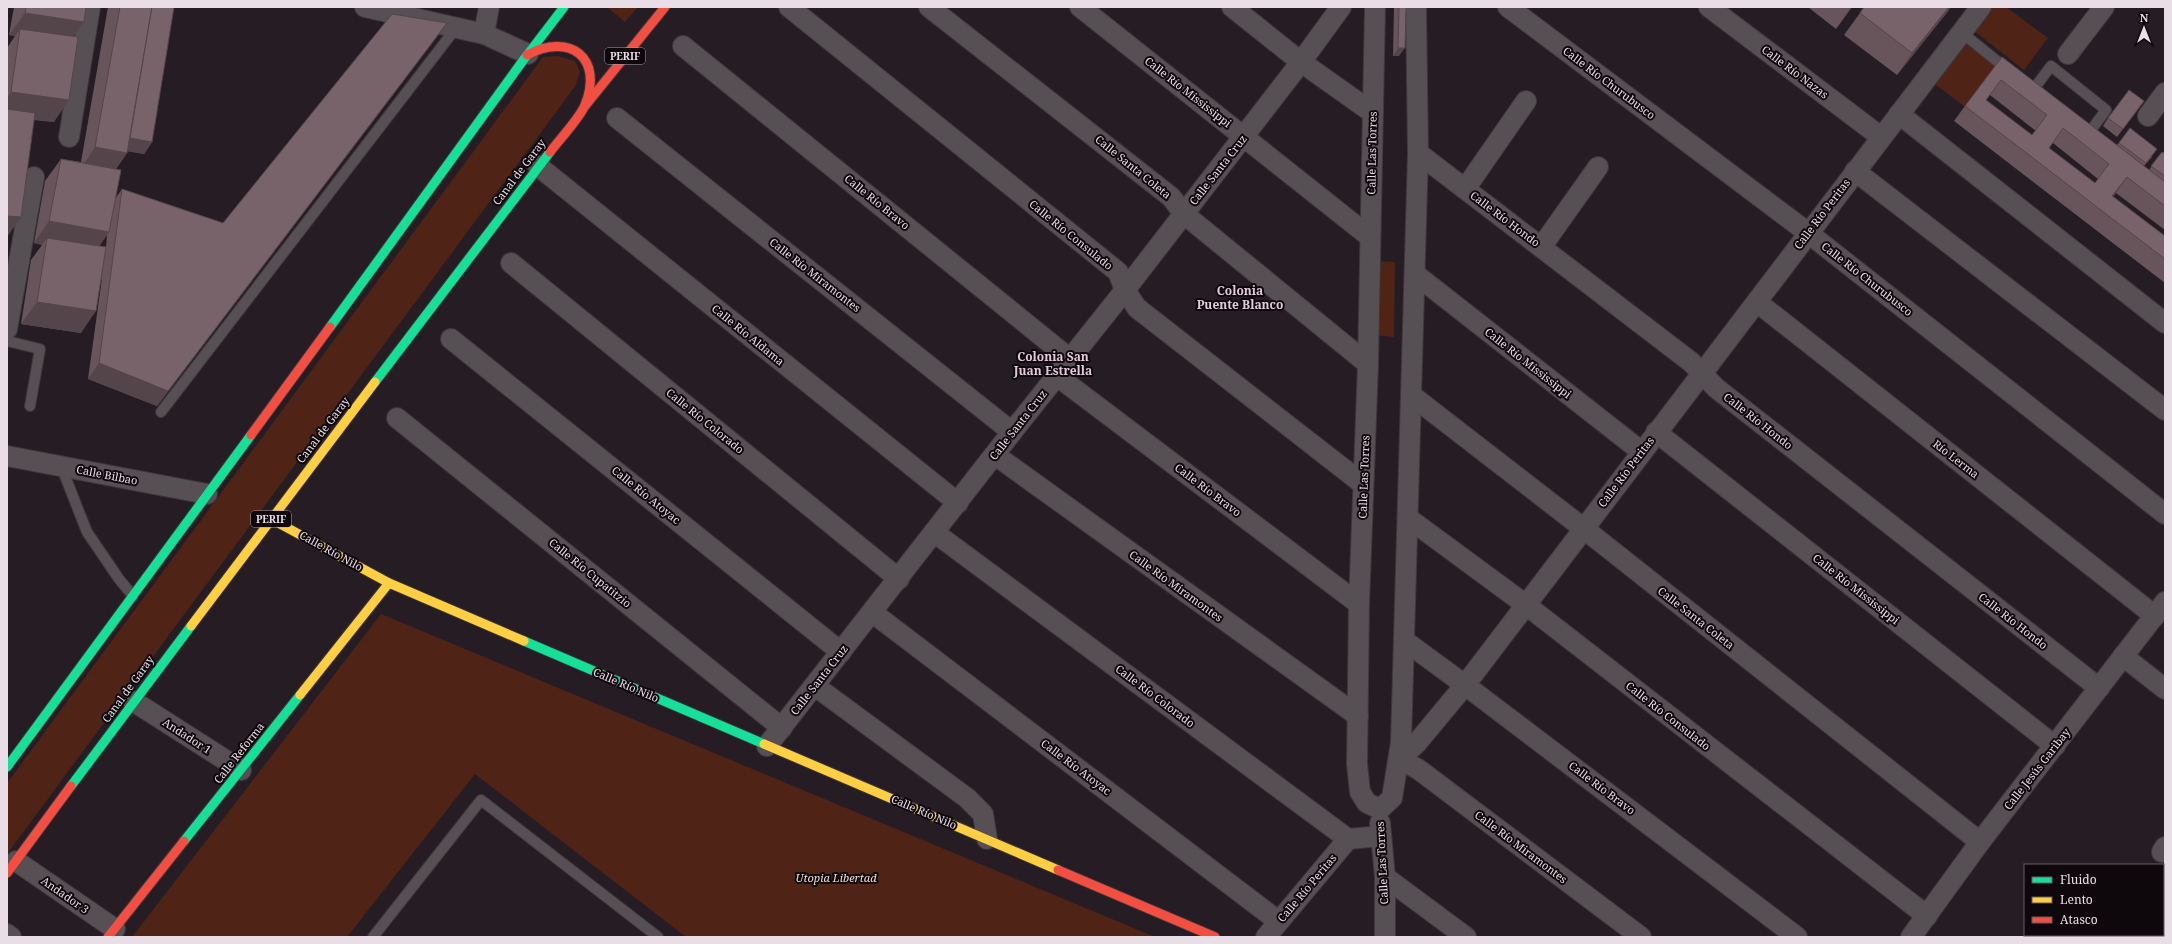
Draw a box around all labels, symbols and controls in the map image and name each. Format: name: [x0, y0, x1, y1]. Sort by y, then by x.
north arrow: [2124, 8, 2164, 48]
text: N: [2140, 10, 2149, 25]
street label: Calle Río Nazas: [1759, 42, 1832, 102]
street label: Calle Río Churubusco: [1560, 43, 1658, 122]
road number: PERIF: [605, 48, 645, 64]
street label: Calle Río Mississippi: [1142, 53, 1235, 131]
street label: Calle Las Torres: [1363, 111, 1380, 195]
street label: Calle Santa Coleta: [1092, 131, 1174, 202]
street label: Calle Santa Cruz: [1185, 131, 1250, 208]
street label: Canal de Garay: [489, 135, 549, 208]
street label: Calle Río Bravo: [842, 171, 913, 232]
street label: Calle Río Peritas: [1790, 175, 1853, 252]
street label: Calle Río Hondo: [1467, 187, 1543, 250]
street label: Calle Río Consulado: [1026, 196, 1116, 273]
street label: Calle Río Miramontes: [767, 234, 864, 315]
street label: Calle Río Churubusco: [1819, 238, 1916, 319]
district label: Colonia Puente Blanco: [1197, 282, 1283, 313]
street label: Calle Río Aldama: [709, 301, 788, 368]
street label: Calle Río Mississippi: [1482, 324, 1575, 402]
district label: Colonia San Juan Estrella: [1013, 348, 1092, 379]
street label: Calle Río Colorado: [663, 385, 747, 457]
street label: Calle Santa Cruz: [985, 386, 1050, 463]
street label: Calle Río Hondo: [1721, 389, 1796, 452]
street label: Canal de Garay: [293, 393, 353, 466]
street label: Calle Río Peritas: [1594, 433, 1657, 510]
street label: Calle Las Torres: [1355, 435, 1372, 519]
street label: Río Lerma: [1930, 436, 1982, 481]
street label: Calle Río Bravo: [1172, 460, 1245, 520]
street label: Calle Bilbao: [75, 461, 139, 488]
street label: Calle Río Atoyac: [609, 462, 684, 527]
road number: PERIF: [251, 511, 291, 527]
street label: Calle Río Nilo: [297, 527, 366, 574]
street label: Calle Río Cupatitzio: [546, 535, 635, 611]
street label: Calle Río Miramontes: [1127, 547, 1226, 625]
street label: Calle Río Mississippi: [1810, 550, 1903, 628]
street label: Calle Santa Coleta: [1655, 583, 1738, 652]
street label: Calle Río Hondo: [1976, 589, 2051, 652]
street label: Calle Santa Cruz: [786, 641, 851, 718]
street label: Canal de Garay: [98, 652, 157, 725]
street label: Calle Río Colorado: [1113, 661, 1198, 730]
street label: Calle Río Nilo: [591, 664, 661, 705]
street label: Calle Río Consulado: [1623, 678, 1714, 753]
street label: Andador 1: [160, 714, 214, 757]
street label: Calle Reforma: [210, 719, 267, 786]
street label: Calle Jesús Garibay: [2000, 724, 2074, 813]
street label: Calle Río Atoyac: [1038, 735, 1114, 798]
street label: Calle Río Bravo: [1566, 758, 1639, 818]
street label: Calle Río Nilo: [889, 791, 959, 832]
street label: Calle Río Miramontes: [1472, 807, 1571, 886]
street label: Calle Las Torres: [1372, 821, 1391, 905]
street label: Calle Río Peritas: [1274, 850, 1340, 925]
legend: [2024, 864, 2164, 936]
park label: Utopia Libertad: [795, 870, 877, 885]
text: Fluido: [2060, 871, 2097, 888]
street label: Andador 3: [38, 873, 92, 917]
text: Lento: [2060, 891, 2093, 908]
text: Atasco: [2060, 911, 2098, 928]

